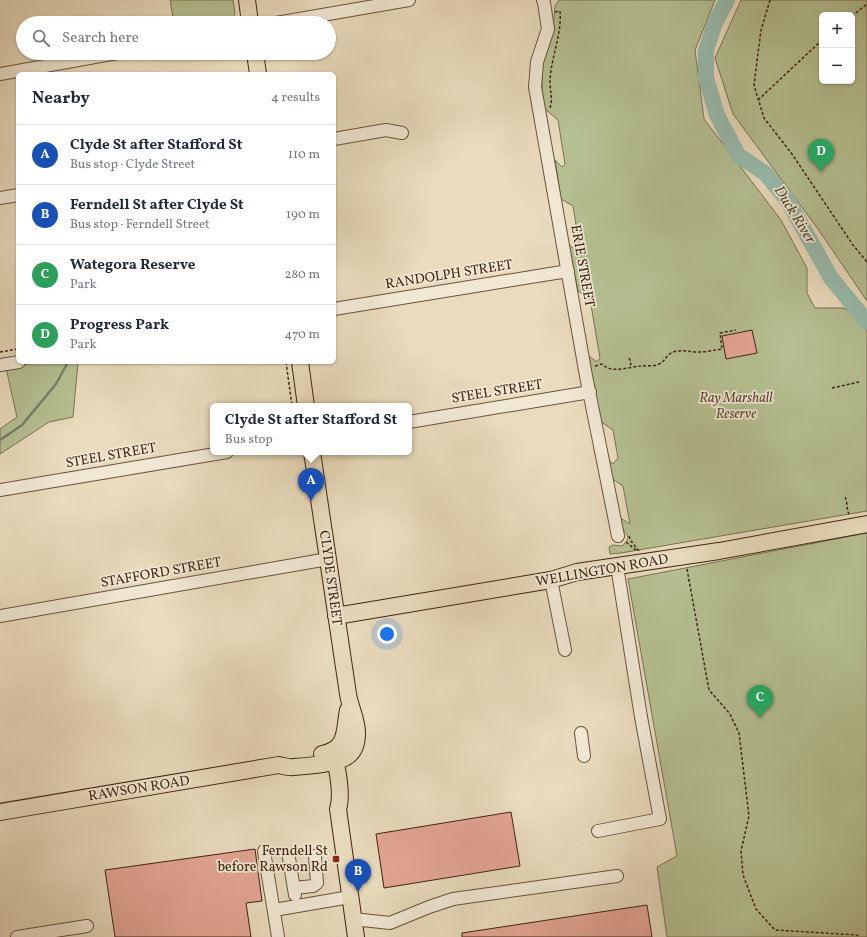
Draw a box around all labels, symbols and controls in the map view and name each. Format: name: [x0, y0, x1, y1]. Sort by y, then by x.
map controls: [819, 12, 855, 84]
button: +: [819, 12, 855, 48]
search box: [16, 16, 336, 60]
icon: search: [30, 27, 52, 49]
text: Search here: [62, 28, 139, 49]
button: −: [819, 48, 855, 84]
text: Nearby: [32, 87, 90, 110]
text: 4 results: [271, 89, 320, 107]
text: Clyde St after Stafford St: [70, 135, 242, 156]
pin: D: [808, 139, 834, 172]
text: A: [40, 146, 50, 164]
text: 110 m: [288, 146, 320, 164]
text: Bus stop · Clyde Street: [70, 156, 195, 174]
water label: Duck River: [768, 182, 820, 248]
text: Ferndell St after Clyde St: [70, 195, 244, 216]
text: B: [41, 206, 49, 224]
text: 190 m: [286, 206, 320, 224]
text: Bus stop · Ferndell Street: [70, 216, 210, 234]
street label: ERIE STREET: [565, 223, 599, 309]
text: Wategora Reserve: [70, 255, 195, 276]
street label: RANDOLPH STREET: [384, 256, 514, 294]
text: C: [41, 266, 49, 284]
text: 280 m: [284, 266, 320, 284]
text: Park: [70, 276, 97, 294]
text: Progress Park: [70, 315, 169, 336]
text: D: [40, 326, 50, 344]
text: 470 m: [285, 326, 320, 344]
text: Park: [70, 336, 97, 354]
street label: STEEL STREET: [450, 375, 544, 409]
park label: Ray Marshall Reserve: [699, 389, 773, 424]
popup: [210, 403, 412, 455]
text: Clyde St after Stafford St: [225, 410, 397, 431]
text: Bus stop: [225, 431, 273, 449]
street label: STEEL STREET: [64, 439, 158, 473]
pin: A: [298, 468, 324, 501]
street label: CLYDE STREET: [314, 529, 346, 627]
street label: WELLINGTON ROAD: [534, 550, 670, 592]
street label: STAFFORD STREET: [99, 553, 223, 593]
your location: [377, 624, 397, 644]
pin: C: [747, 685, 773, 718]
street label: RAWSON ROAD: [87, 772, 191, 806]
place label: Ferndell St before Rawson Rd: [217, 842, 328, 877]
marker: Ferndell St before Rawson Rd: [331, 854, 341, 864]
pin: B: [345, 859, 371, 892]

